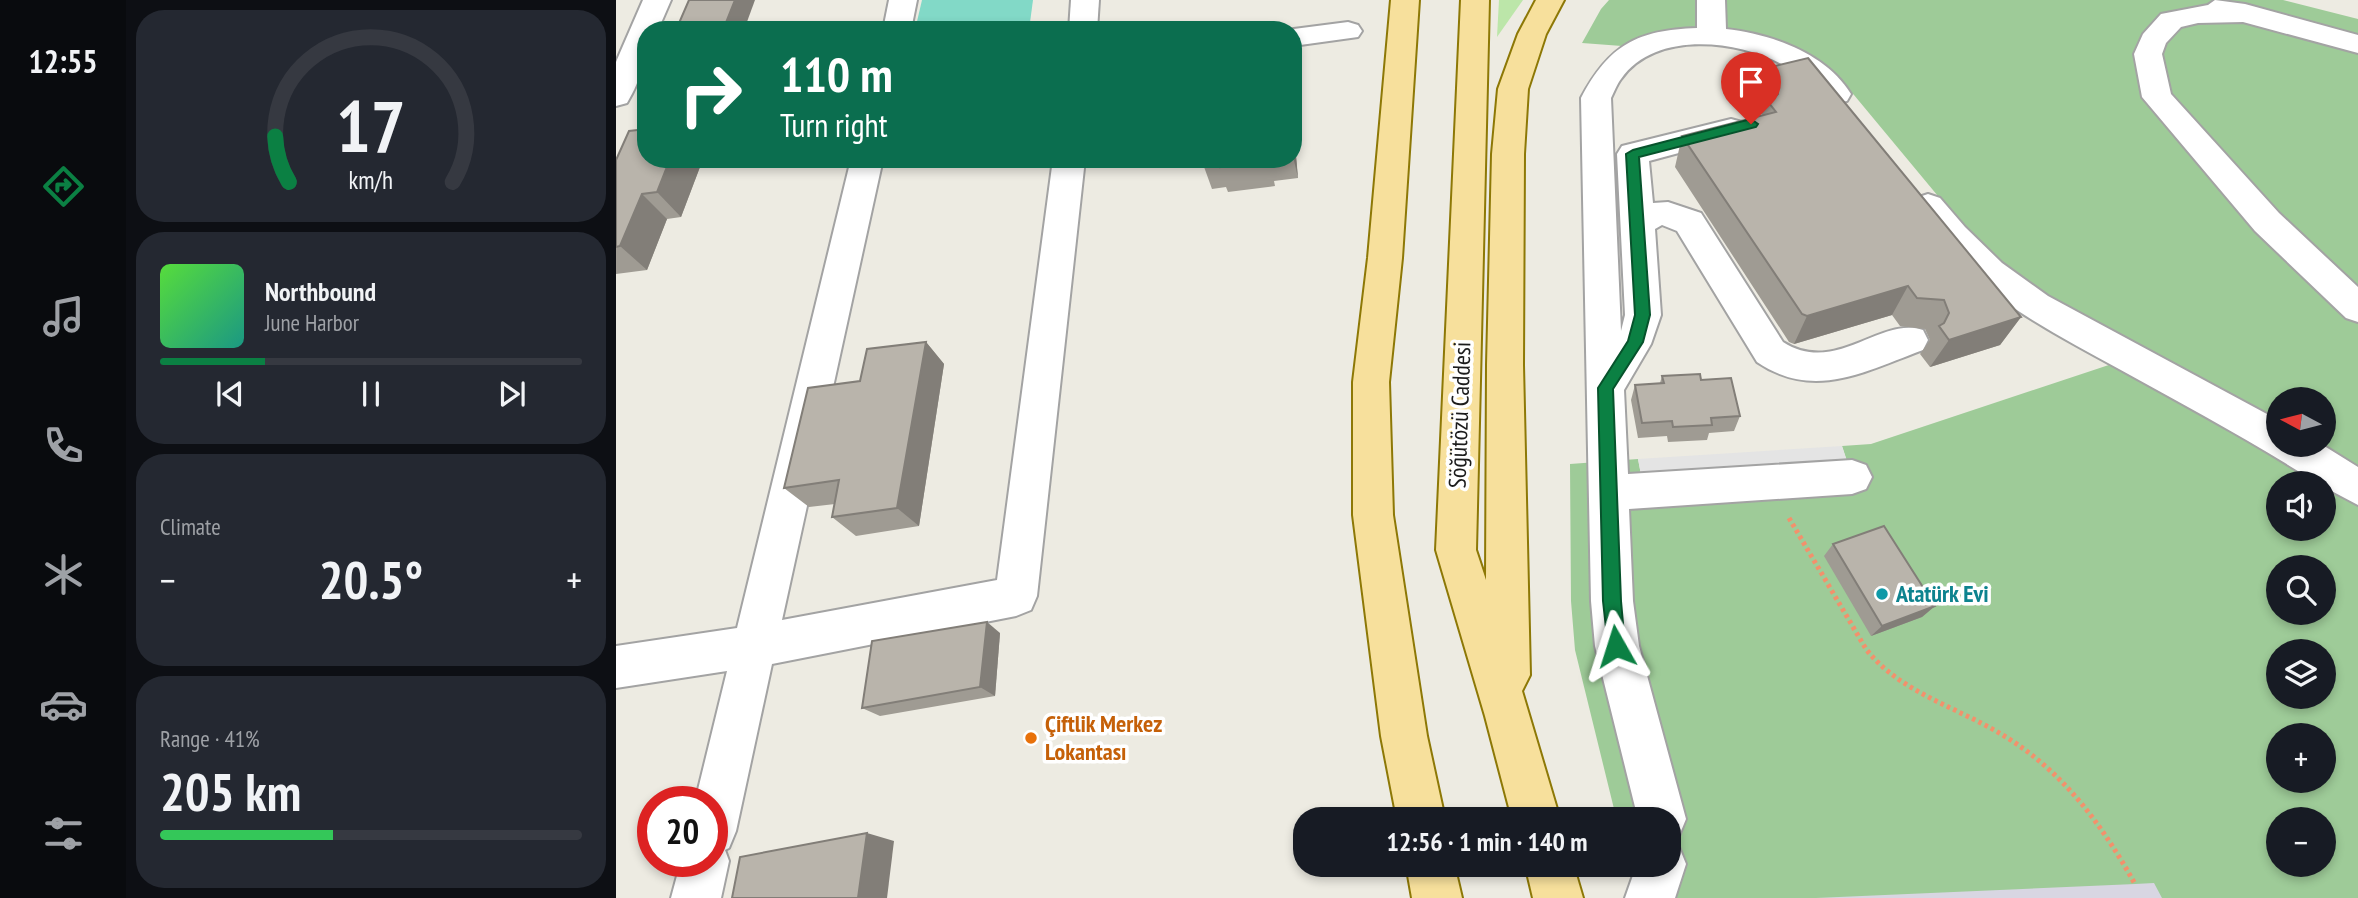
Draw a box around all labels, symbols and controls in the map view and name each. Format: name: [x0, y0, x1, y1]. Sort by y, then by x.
text: 12:55: [28, 40, 98, 82]
text: 110 m: [780, 42, 893, 106]
icon: right: [665, 49, 756, 140]
pin: [1721, 52, 1781, 124]
icon: arrive: [1732, 63, 1770, 101]
text: 17: [336, 78, 406, 172]
text: Turn right: [780, 104, 888, 146]
icon: directions: [39, 162, 88, 211]
text: km/h: [349, 164, 393, 196]
text: Northbound: [265, 275, 376, 308]
icon: music: [39, 292, 88, 341]
text: June Harbor: [265, 308, 359, 337]
street label: Söğütözü Caddesi: [1441, 341, 1478, 489]
icon: previous: [211, 375, 249, 413]
icon: pause: [352, 375, 390, 413]
icon: next: [493, 375, 531, 413]
north arrow: [2266, 387, 2336, 457]
map controls: [2266, 387, 2336, 877]
icon: phone: [39, 421, 88, 470]
button: sound: [2266, 471, 2336, 541]
text: Climate: [160, 512, 221, 541]
text: 20.5°: [319, 546, 423, 613]
icon: climate: [39, 550, 88, 599]
text: −: [160, 555, 176, 604]
text: +: [566, 555, 582, 604]
button: search: [2266, 555, 2336, 625]
place label: Atatürk Evi: [1895, 578, 1989, 609]
marker: Atatürk Evi: [1874, 586, 1890, 602]
position arrow: [1579, 609, 1653, 683]
button: layers: [2266, 639, 2336, 709]
icon: car: [39, 680, 88, 729]
place label: Çiftlik Merkez Lokantası: [1045, 708, 1162, 767]
button: +: [2266, 723, 2336, 793]
text: Range · 41%: [160, 724, 260, 753]
marker: Çiftlik Merkez Lokantası: [1023, 730, 1039, 746]
text: 205 km: [160, 758, 301, 825]
speed limit sign: 20: [637, 786, 728, 877]
button: −: [2266, 807, 2336, 877]
icon: filters: [39, 809, 88, 858]
text: 12:56 · 1 min · 140 m: [1387, 825, 1587, 858]

